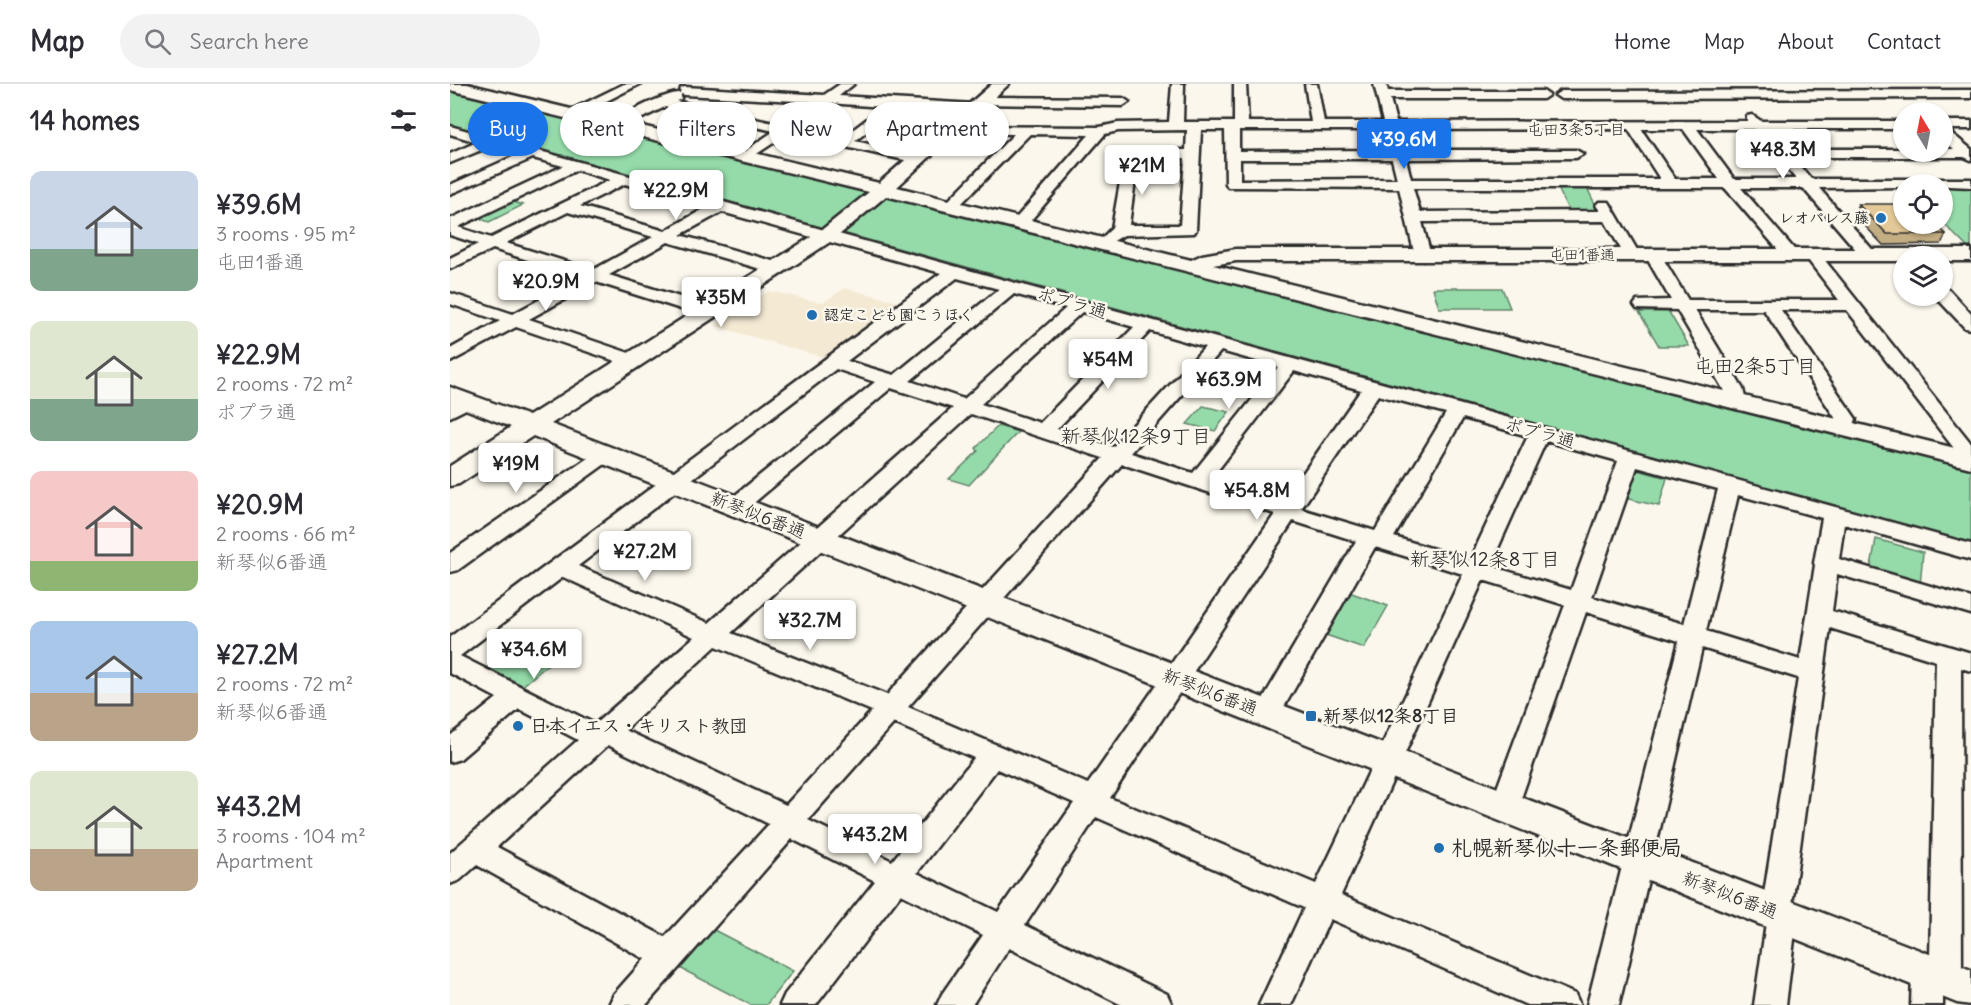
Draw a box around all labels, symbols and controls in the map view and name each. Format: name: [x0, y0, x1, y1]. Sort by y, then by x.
search box: [120, 14, 540, 68]
text: Map: [30, 23, 84, 59]
icon: search: [141, 25, 174, 58]
text: Search here: [189, 27, 309, 55]
text: Home: [1614, 28, 1671, 55]
text: Map: [1704, 28, 1745, 55]
text: About: [1778, 28, 1834, 55]
text: Contact: [1867, 28, 1941, 55]
chip: Buy: [468, 102, 548, 156]
chip: Rent: [560, 102, 645, 156]
chip: Filters: [657, 102, 757, 156]
chip: New: [769, 102, 853, 156]
chip: Apartment: [865, 102, 1009, 156]
north arrow: [1893, 102, 1953, 162]
map controls: [1893, 102, 1953, 306]
text: 14 homes: [30, 104, 140, 137]
icon: filters: [387, 104, 420, 137]
pin: ¥39.6M: [1355, 119, 1453, 170]
district label: 屯田3条5丁目: [1527, 119, 1625, 139]
text: ¥39.6M: [1371, 126, 1437, 151]
pin: ¥48.3M: [1734, 129, 1832, 180]
text: ¥48.3M: [1750, 136, 1816, 161]
pin: ¥21M: [1106, 145, 1178, 196]
text: ¥21M: [1119, 152, 1165, 177]
pin: ¥22.9M: [627, 170, 725, 221]
button: locate: [1893, 174, 1953, 234]
text: ¥22.9M: [643, 177, 709, 202]
text: ¥39.6M: [216, 188, 302, 221]
icon: home: [78, 195, 150, 267]
place label: レオパレス藤: [1779, 208, 1869, 227]
marker: レオパレス藤: [1874, 211, 1888, 225]
text: 3 rooms · 95 m²: [216, 221, 356, 246]
street label: 屯田1番通: [1549, 245, 1615, 264]
button: layers: [1893, 246, 1953, 306]
text: 屯田1番通: [216, 249, 304, 274]
pin: ¥20.9M: [497, 261, 595, 312]
text: ¥20.9M: [512, 268, 580, 293]
pin: ¥35M: [685, 277, 757, 328]
street label: ポプラ通: [1034, 282, 1110, 323]
text: ¥35M: [696, 284, 746, 309]
place label: 認定こども園こうほく: [824, 305, 974, 324]
marker: 認定こども園こうほく: [805, 308, 819, 322]
text: ¥22.9M: [216, 338, 301, 371]
pin: ¥54M: [1072, 339, 1144, 390]
icon: home: [78, 345, 150, 417]
text: ¥54M: [1083, 346, 1134, 371]
district label: 屯田2条5丁目: [1694, 353, 1816, 378]
pin: ¥63.9M: [1180, 359, 1278, 410]
text: ¥63.9M: [1196, 366, 1262, 391]
text: 2 rooms · 72 m²: [216, 371, 353, 396]
text: ポプラ通: [216, 399, 296, 424]
street label: ポプラ通: [1502, 412, 1578, 453]
district label: 新琴似12条9丁目: [1061, 423, 1211, 448]
pin: ¥19M: [480, 443, 552, 494]
text: ¥19M: [492, 450, 540, 475]
pin: ¥54.8M: [1208, 470, 1306, 521]
text: ¥54.8M: [1224, 477, 1290, 502]
street label: 新琴似6番通: [707, 486, 809, 543]
text: ¥20.9M: [216, 488, 304, 521]
icon: home: [78, 495, 150, 567]
text: 2 rooms · 66 m²: [216, 521, 356, 546]
pin: ¥27.2M: [596, 531, 694, 582]
text: ¥27.2M: [613, 538, 677, 563]
district label: 新琴似12条8丁目: [1410, 546, 1560, 571]
text: 新琴似6番通: [216, 549, 328, 574]
pin: ¥32.7M: [761, 600, 859, 651]
text: ¥32.7M: [778, 607, 842, 632]
pin: ¥34.6M: [485, 629, 583, 680]
text: ¥34.6M: [501, 636, 567, 661]
text: ¥27.2M: [216, 638, 299, 671]
icon: home: [78, 645, 150, 717]
street label: 新琴似6番通: [1159, 663, 1261, 720]
text: 2 rooms · 72 m²: [216, 671, 353, 696]
text: 新琴似6番通: [216, 699, 328, 724]
place label: 新琴似12条8丁目: [1323, 704, 1458, 727]
marker: 新琴似12条8丁目: [1304, 709, 1318, 723]
place label: 日本イエス・キリスト教団: [530, 714, 747, 737]
marker: 日本イエス・キリスト教団: [511, 719, 525, 733]
text: ¥43.2M: [216, 790, 302, 823]
icon: home: [78, 795, 150, 867]
pin: ¥43.2M: [826, 814, 924, 865]
text: ¥43.2M: [842, 821, 908, 846]
text: 3 rooms · 104 m²: [216, 823, 366, 848]
place label: 札幌新琴似十一条郵便局: [1451, 834, 1682, 861]
marker: 札幌新琴似十一条郵便局: [1432, 841, 1446, 855]
text: Apartment: [216, 848, 313, 873]
street label: 新琴似6番通: [1679, 866, 1781, 923]

